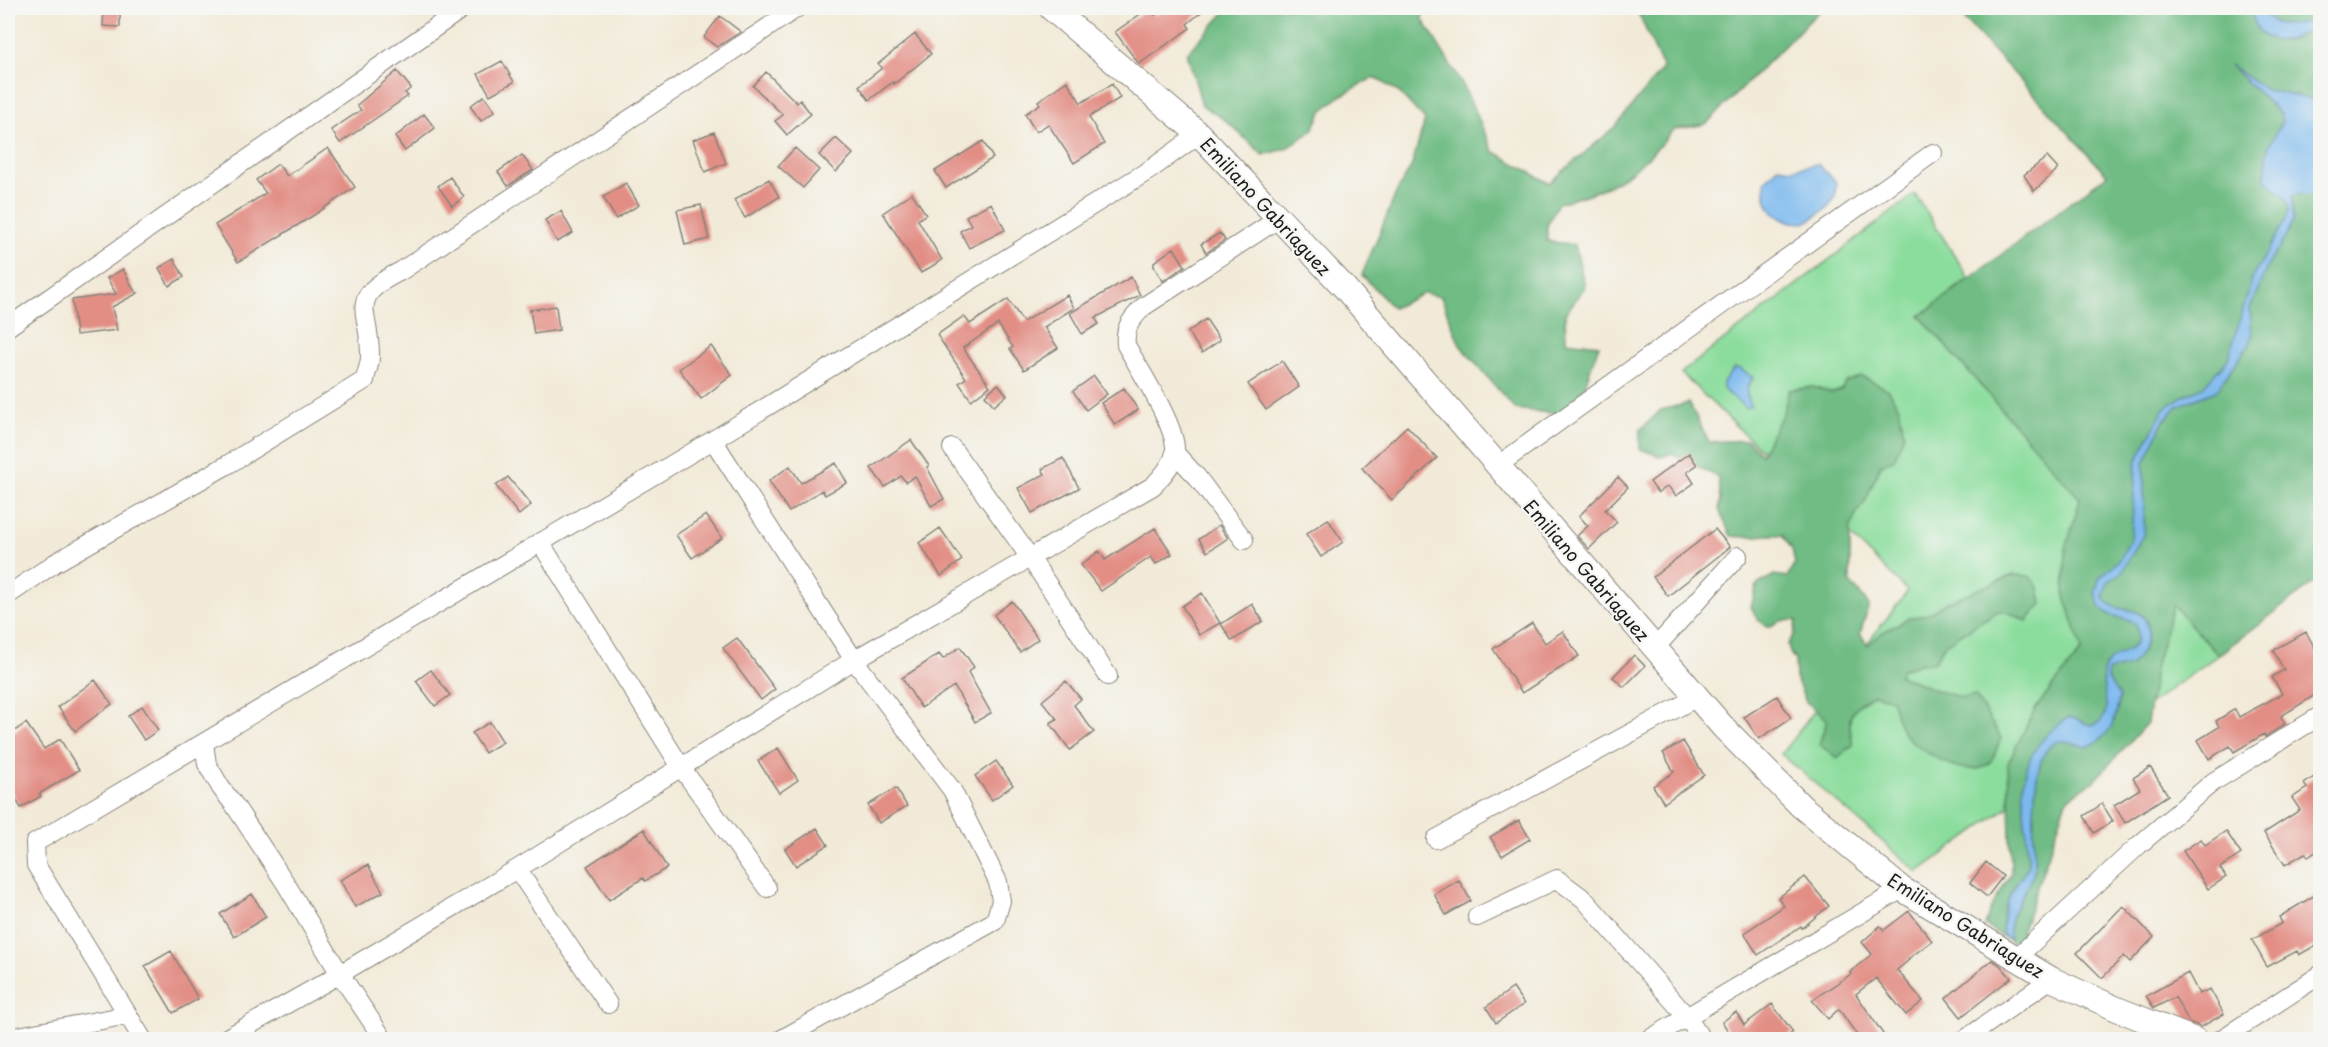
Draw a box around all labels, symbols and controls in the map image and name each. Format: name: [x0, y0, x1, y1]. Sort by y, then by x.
street label: Emiliano Gabriaguez: [1195, 131, 1338, 281]
street label: Emiliano Gabriaguez: [1518, 493, 1657, 647]
street label: Emiliano Gabriaguez: [1882, 866, 2050, 984]

